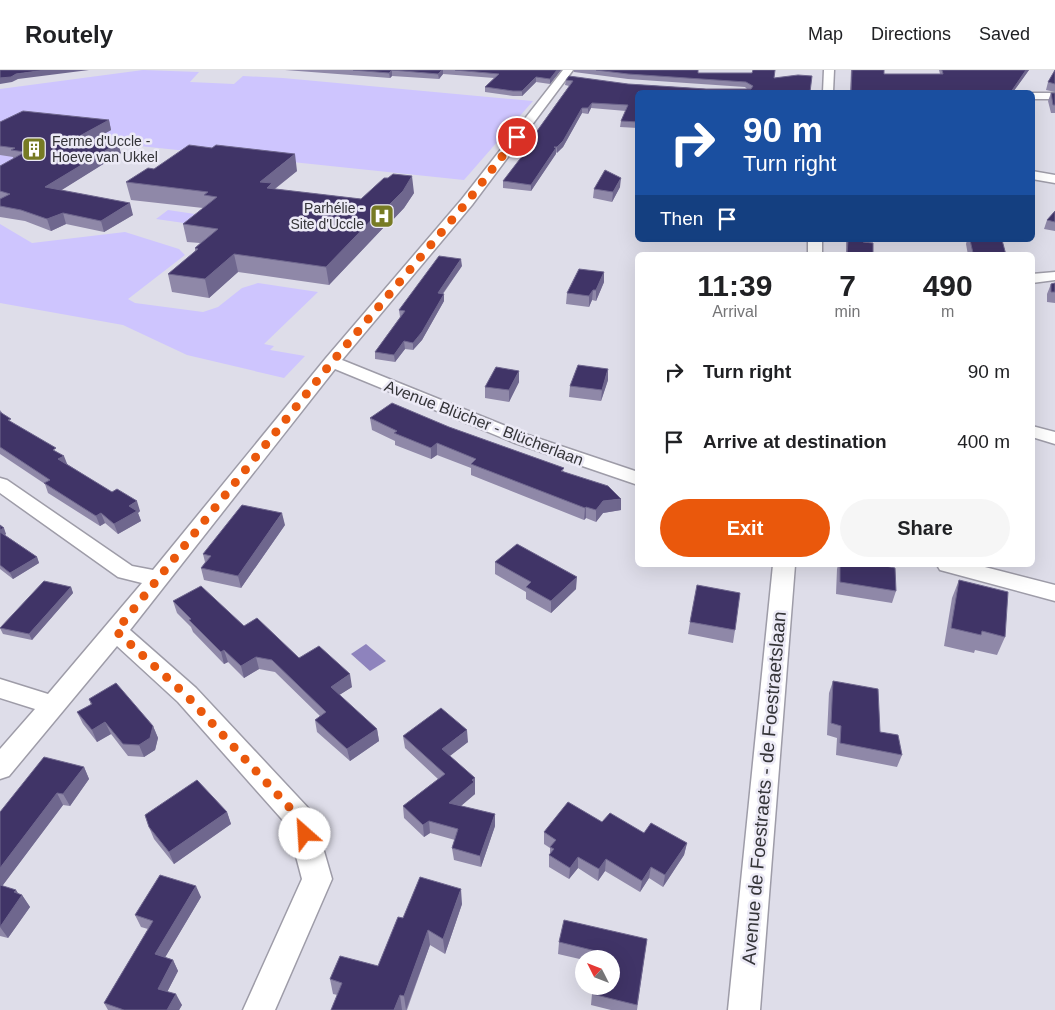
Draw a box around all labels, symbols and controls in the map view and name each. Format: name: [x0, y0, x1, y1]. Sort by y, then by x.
text: Routely: [25, 21, 113, 48]
text: Map: [808, 24, 843, 44]
text: Directions: [871, 24, 951, 44]
text: Saved: [979, 24, 1030, 44]
icon: right: [660, 110, 725, 175]
text: 90 m: [743, 110, 823, 149]
pin: [496, 116, 538, 158]
icon: arrive: [503, 123, 531, 151]
place label: Ferme d'Uccle - Hoeve van Ukkel: [52, 133, 158, 165]
building icon: Ferme d'Uccle - Hoeve van Ukkel: [21, 136, 47, 162]
text: Turn right: [743, 151, 836, 176]
place label: Parhélie - Site d'Uccle: [291, 200, 364, 232]
hospital icon: Parhélie - Site d'Uccle: [369, 203, 395, 229]
icon: arrive: [713, 205, 741, 233]
text: Then: [660, 208, 703, 229]
text: 11:39: [697, 269, 772, 302]
text: 7: [839, 269, 856, 302]
text: 490: [923, 269, 973, 302]
text: Arrival: [712, 303, 757, 320]
text: min: [835, 303, 860, 320]
text: m: [941, 303, 954, 320]
icon: right: [660, 358, 688, 386]
text: Turn right: [703, 361, 791, 382]
text: 90 m: [968, 361, 1010, 382]
street label: Avenue Blücher - Blücherlaan: [382, 377, 586, 469]
icon: arrive: [660, 428, 688, 456]
text: Arrive at destination: [703, 431, 887, 452]
text: 400 m: [957, 431, 1010, 452]
button: Exit: [660, 499, 830, 557]
button: Share: [840, 499, 1010, 557]
street label: Avenue de Foestraets - de Foestraetslaan: [738, 610, 790, 966]
position arrow: [278, 807, 330, 859]
north arrow: [575, 950, 620, 995]
map controls: [575, 950, 620, 995]

